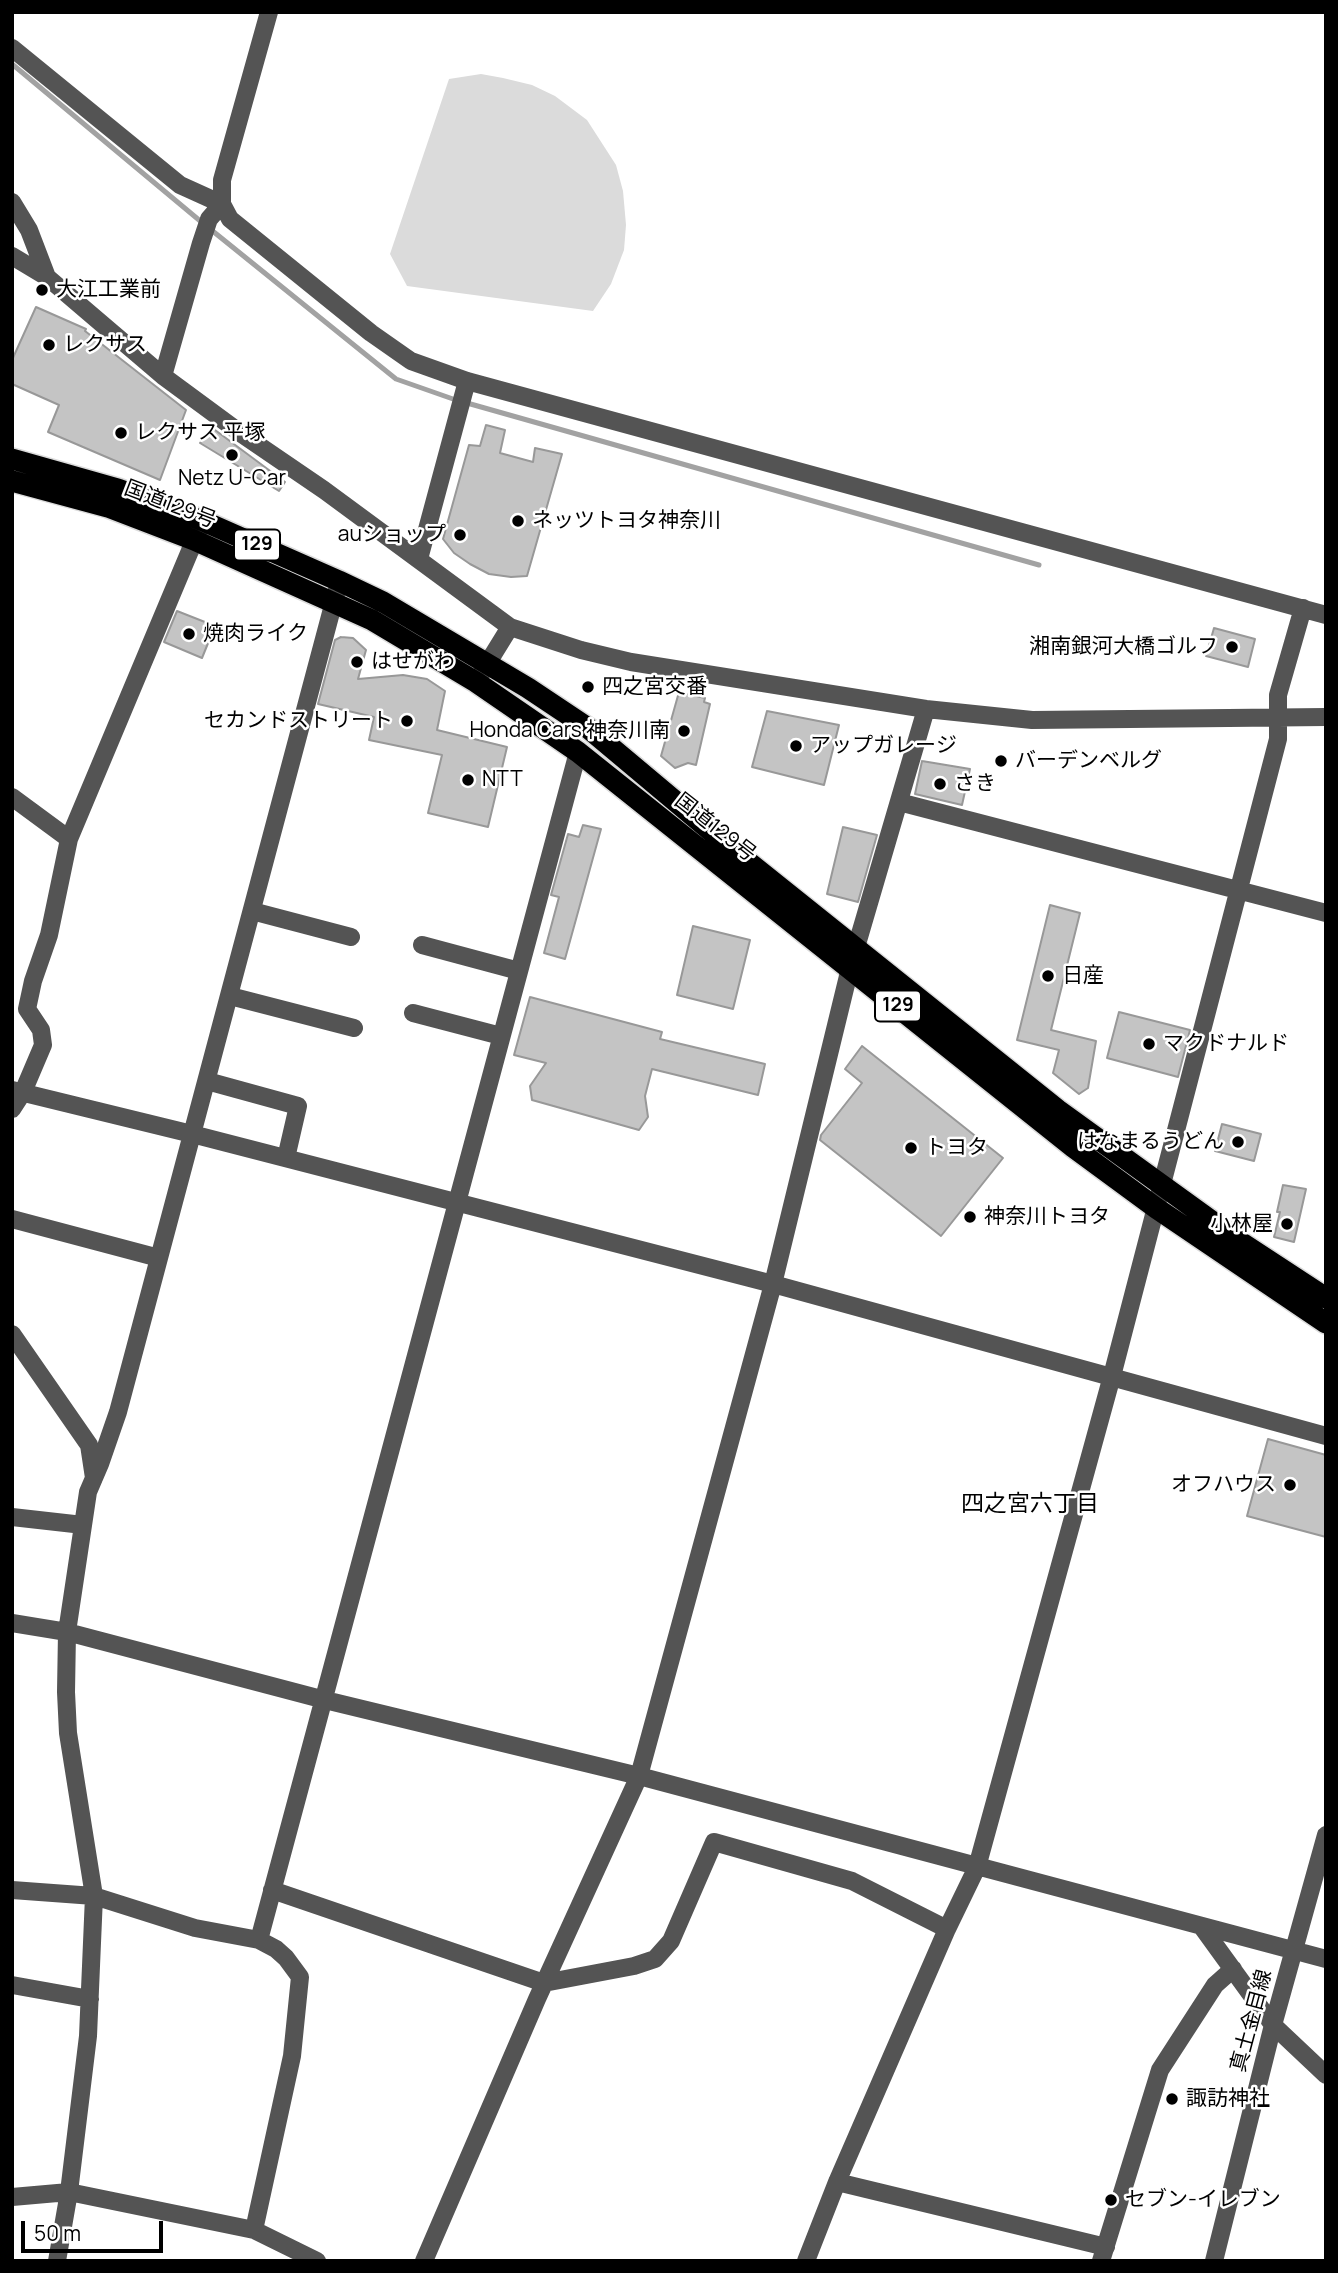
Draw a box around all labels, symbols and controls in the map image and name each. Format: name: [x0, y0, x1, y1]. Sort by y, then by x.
place label: 大江工業前: [56, 277, 161, 303]
marker: 大江工業前: [34, 282, 50, 298]
place label: レクサス: [63, 332, 147, 358]
marker: レクサス: [41, 337, 57, 353]
place label: レクサス 平塚: [135, 420, 265, 446]
marker: レクサス 平塚: [113, 425, 129, 441]
marker: Netz U-Car: [224, 447, 240, 463]
place label: Netz U-Car: [178, 466, 286, 492]
street label: 国道129号: [121, 476, 219, 534]
place label: ネッツトヨタ神奈川: [532, 508, 721, 534]
marker: ネッツトヨタ神奈川: [510, 513, 526, 529]
place label: auショップ: [338, 522, 446, 548]
marker: auショップ: [452, 527, 468, 543]
road number: 129: [234, 530, 280, 560]
place label: 焼肉ライク: [203, 621, 308, 647]
marker: 焼肉ライク: [181, 626, 197, 642]
place label: 湘南銀河大橋ゴルフ: [1029, 634, 1218, 660]
marker: 湘南銀河大橋ゴルフ: [1224, 639, 1240, 655]
place label: はせがわ: [371, 649, 455, 675]
marker: はせがわ: [349, 654, 365, 670]
place label: 四之宮交番: [602, 674, 707, 700]
marker: 四之宮交番: [580, 679, 596, 695]
place label: セカンドストリート: [204, 708, 393, 734]
marker: セカンドストリート: [399, 713, 415, 729]
place label: Honda Cars 神奈川南: [469, 718, 670, 744]
marker: Honda Cars 神奈川南: [676, 723, 692, 739]
place label: アップガレージ: [810, 733, 957, 759]
marker: アップガレージ: [788, 738, 804, 754]
place label: バーデンベルグ: [1015, 748, 1162, 774]
marker: バーデンベルグ: [993, 753, 1009, 769]
place label: NTT: [482, 767, 523, 793]
place label: さき: [954, 771, 996, 797]
marker: NTT: [460, 772, 476, 788]
marker: さき: [932, 776, 948, 792]
street label: 国道129号: [669, 788, 761, 868]
place label: 日産: [1062, 963, 1104, 989]
marker: 日産: [1040, 968, 1056, 984]
road number: 129: [875, 990, 921, 1022]
place label: マクドナルド: [1163, 1031, 1289, 1057]
marker: マクドナルド: [1141, 1036, 1157, 1052]
place label: はなまるうどん: [1077, 1129, 1224, 1155]
marker: はなまるうどん: [1230, 1134, 1246, 1150]
place label: トヨタ: [925, 1135, 988, 1161]
marker: トヨタ: [903, 1140, 919, 1156]
place label: 神奈川トヨタ: [984, 1204, 1110, 1230]
marker: 神奈川トヨタ: [962, 1209, 978, 1225]
place label: 小林屋: [1210, 1211, 1273, 1237]
marker: 小林屋: [1279, 1216, 1295, 1232]
place label: オフハウス: [1171, 1472, 1276, 1498]
marker: オフハウス: [1282, 1477, 1298, 1493]
district label: 四之宮六丁目: [961, 1491, 1099, 1519]
street label: 真土金目線: [1226, 1967, 1278, 2075]
place label: 諏訪神社: [1186, 2086, 1270, 2112]
marker: 諏訪神社: [1164, 2091, 1180, 2107]
place label: セブン-イレブン: [1125, 2187, 1281, 2213]
marker: セブン-イレブン: [1103, 2192, 1119, 2208]
scale bar: [24, 2206, 166, 2250]
text: 50 m: [34, 2219, 81, 2247]

